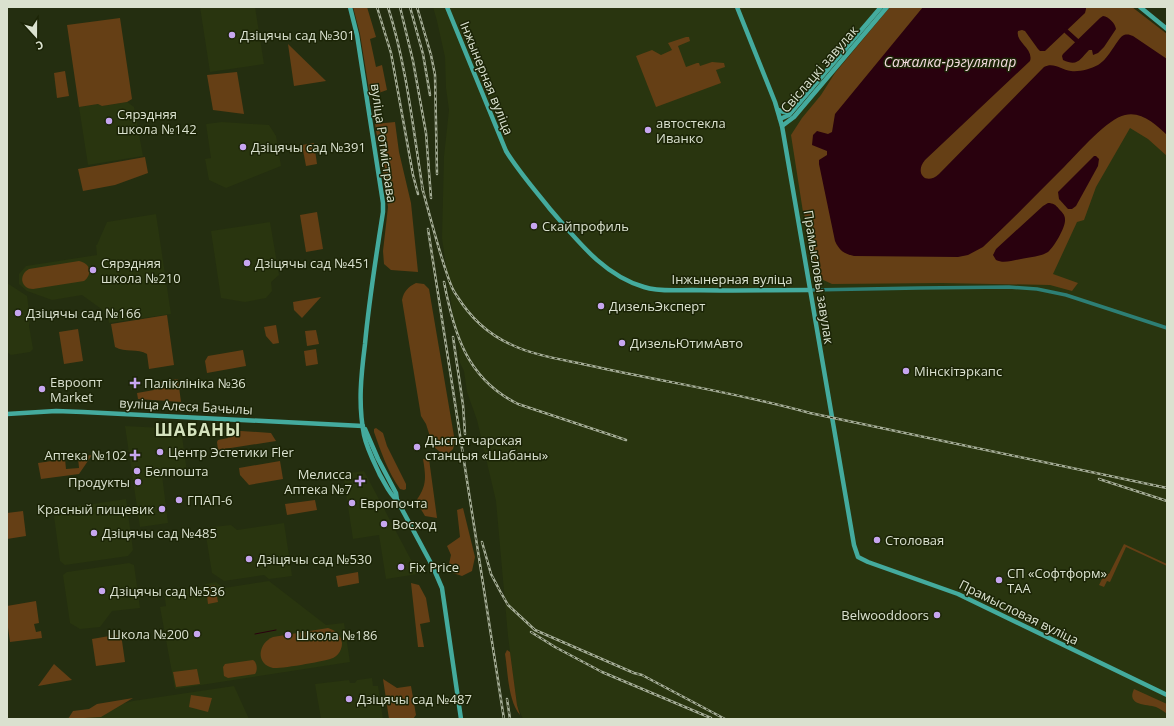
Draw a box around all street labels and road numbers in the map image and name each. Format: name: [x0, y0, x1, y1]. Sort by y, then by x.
street label: Інжынерная вуліца: [456, 19, 518, 137]
street label: Свіслацкі завулак: [776, 21, 862, 116]
street label: вуліца Ротмістрава: [367, 82, 401, 204]
street label: Прамысловы завулак: [800, 209, 839, 346]
street label: Інжынерная вуліца: [672, 270, 792, 288]
street label: вуліца Алеся Бачылы: [119, 394, 253, 418]
street label: Прамысловая вуліца: [956, 575, 1082, 649]

